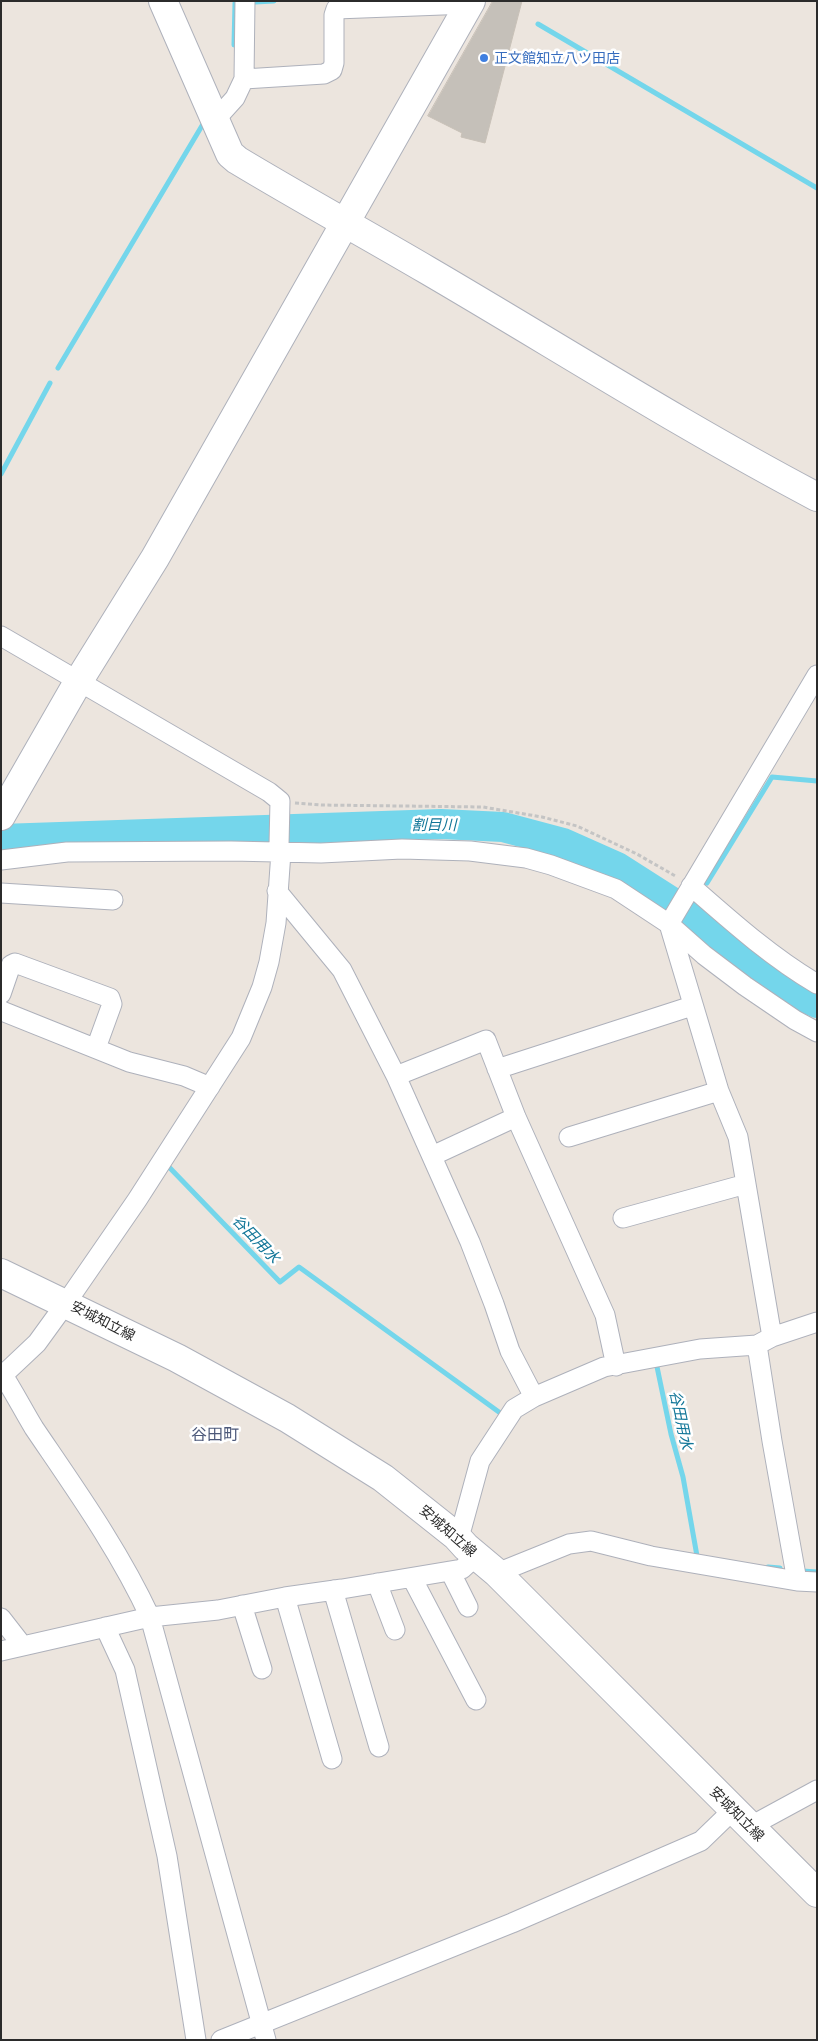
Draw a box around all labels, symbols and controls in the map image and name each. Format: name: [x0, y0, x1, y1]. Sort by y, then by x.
place label: 正文館知立八ツ田店: [494, 50, 620, 66]
marker: 正文館知立八ツ田店: [478, 52, 490, 64]
water label: 割目川: [412, 816, 456, 834]
water label: 谷田用水: [229, 1211, 283, 1267]
street label: 安城知立線: [68, 1298, 138, 1344]
water label: 谷田用水: [666, 1389, 696, 1451]
district label: 谷田町: [191, 1425, 239, 1445]
street label: 安城知立線: [416, 1502, 480, 1560]
street label: 安城知立線: [706, 1783, 768, 1845]

